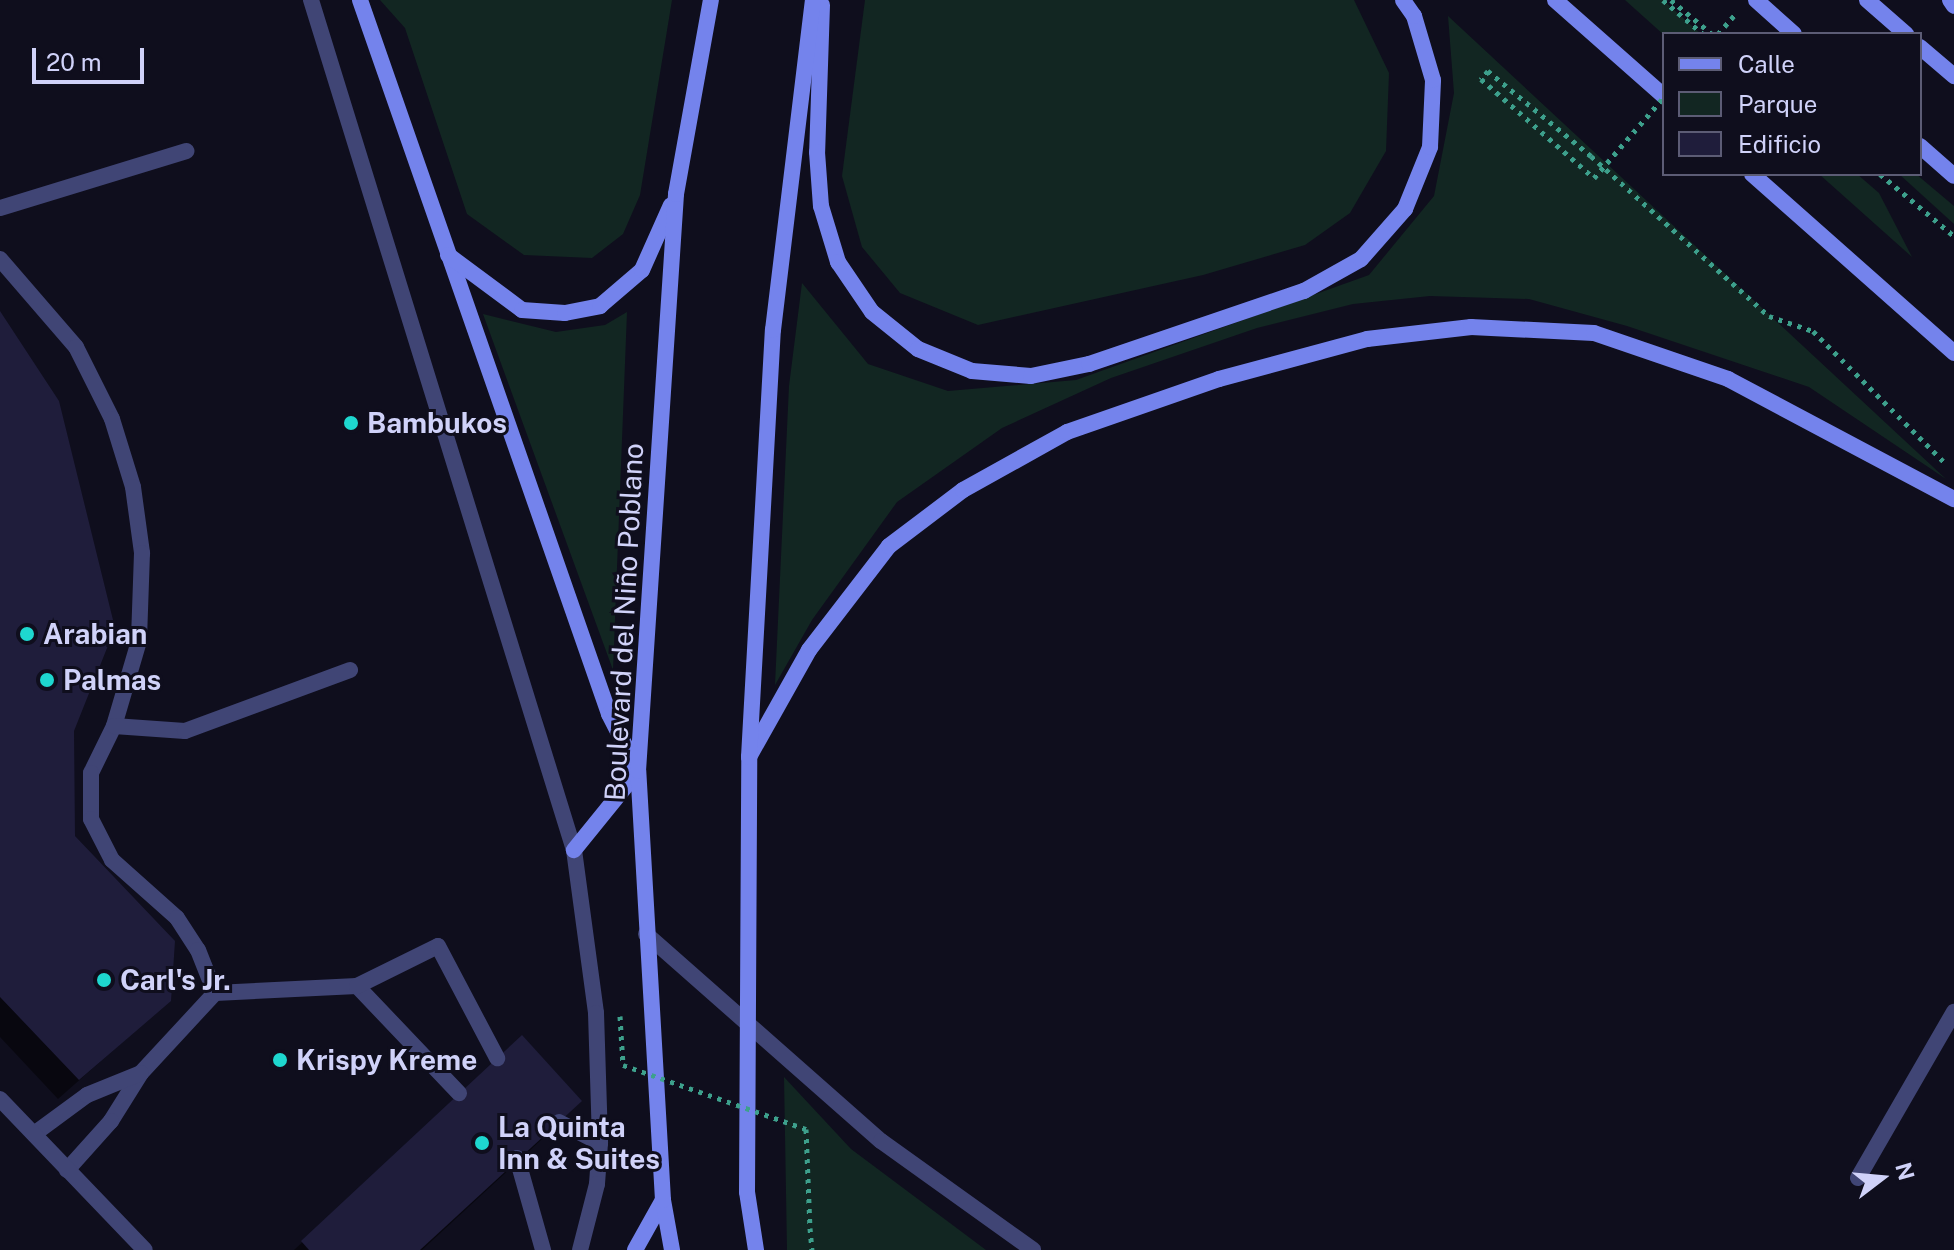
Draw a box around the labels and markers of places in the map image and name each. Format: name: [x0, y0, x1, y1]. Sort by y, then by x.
place label: Bambukos: [367, 406, 507, 440]
marker: Bambukos: [342, 414, 360, 432]
place label: Arabian: [43, 617, 147, 651]
marker: Arabian: [18, 625, 36, 643]
place label: Palmas: [63, 663, 161, 697]
marker: Palmas: [38, 671, 56, 689]
place label: Carl's Jr.: [120, 963, 231, 997]
marker: Carl's Jr.: [95, 971, 113, 989]
place label: Krispy Kreme: [296, 1043, 477, 1077]
marker: Krispy Kreme: [271, 1051, 289, 1069]
place label: La Quinta Inn & Suites: [498, 1110, 660, 1176]
marker: La Quinta Inn & Suites: [473, 1134, 491, 1152]

